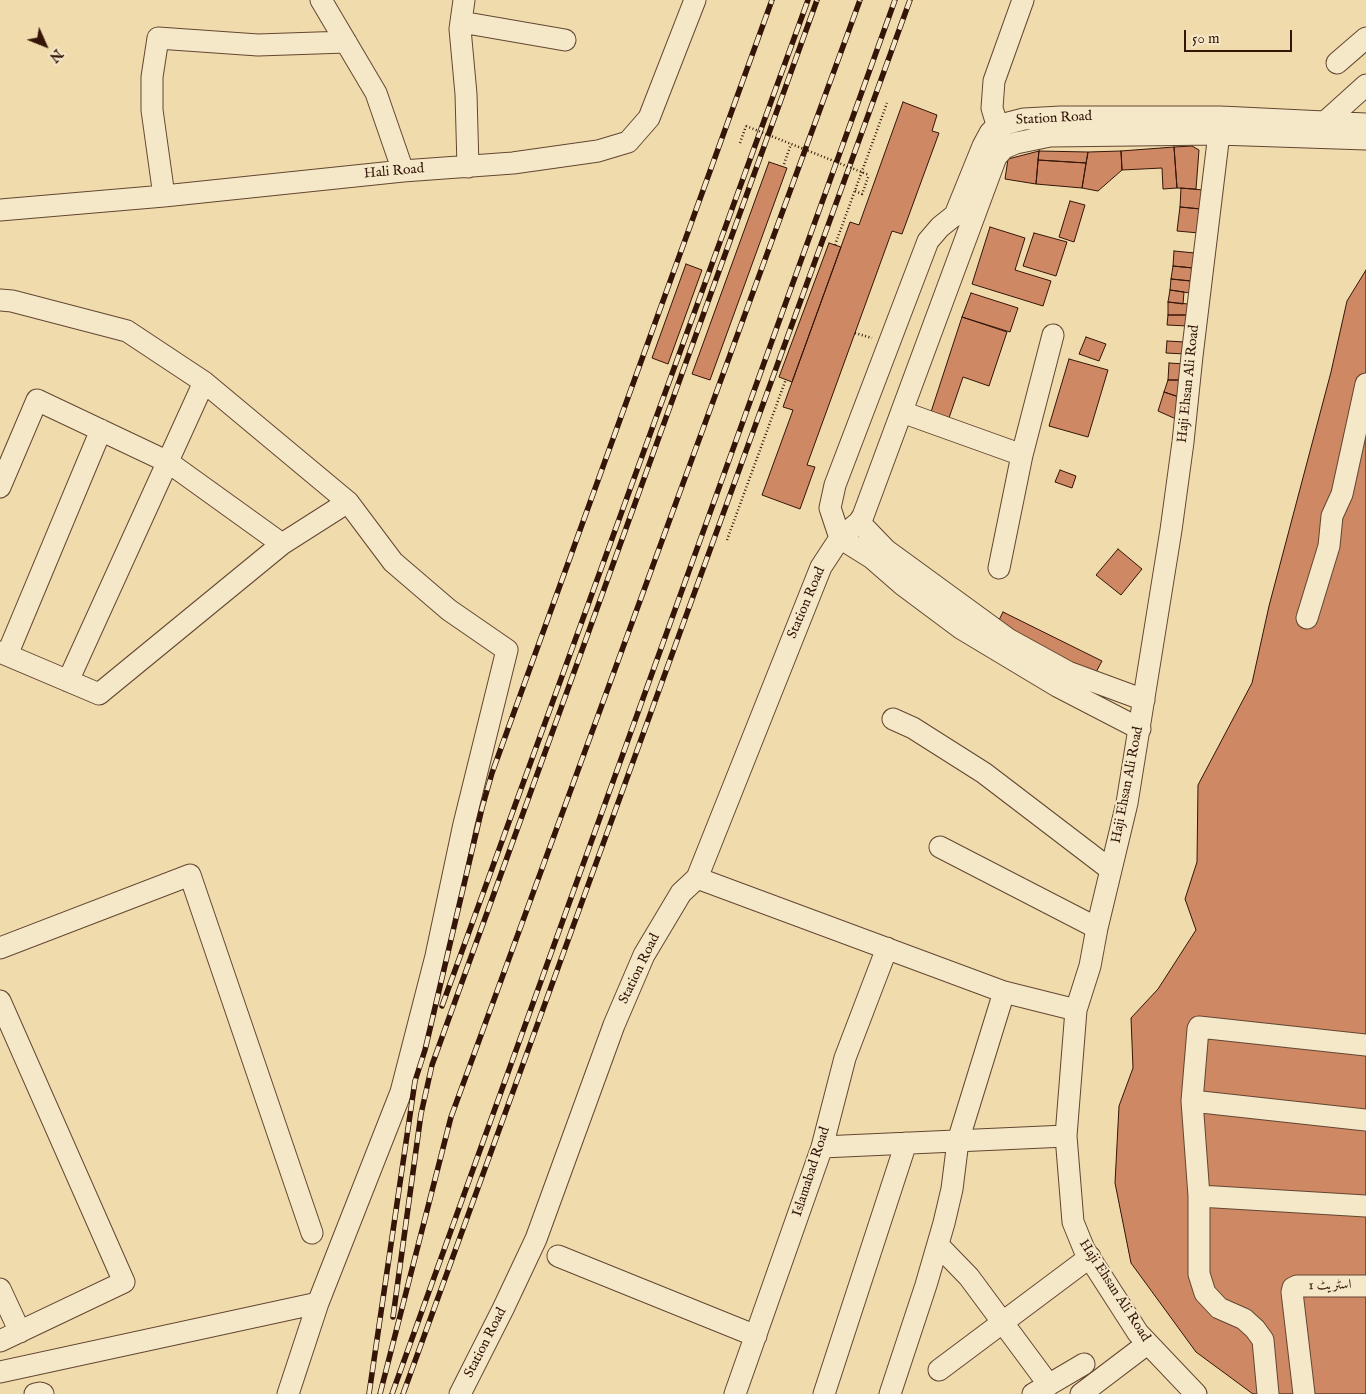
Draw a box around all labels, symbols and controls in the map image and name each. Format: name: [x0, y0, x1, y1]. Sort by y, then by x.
north arrow: [20, 20, 70, 70]
scale bar: [1186, 20, 1294, 52]
text: 50 m: [1192, 29, 1220, 48]
text: N: [45, 45, 66, 66]
street label: Station Road: [1016, 109, 1092, 129]
street label: Hali Road: [363, 161, 425, 183]
street label: Haji Ehsan Ali Road: [1174, 324, 1204, 444]
street label: Station Road: [784, 565, 830, 641]
street label: Haji Ehsan Ali Road: [1108, 725, 1148, 845]
street label: Station Road: [616, 931, 664, 1007]
street label: Islamabad Road: [790, 1125, 834, 1219]
street label: Haji Ehsan Ali Road: [1075, 1237, 1153, 1345]
street label: اسٹریٹ 1: [1308, 1277, 1352, 1295]
street label: Station Road: [461, 1305, 511, 1381]

